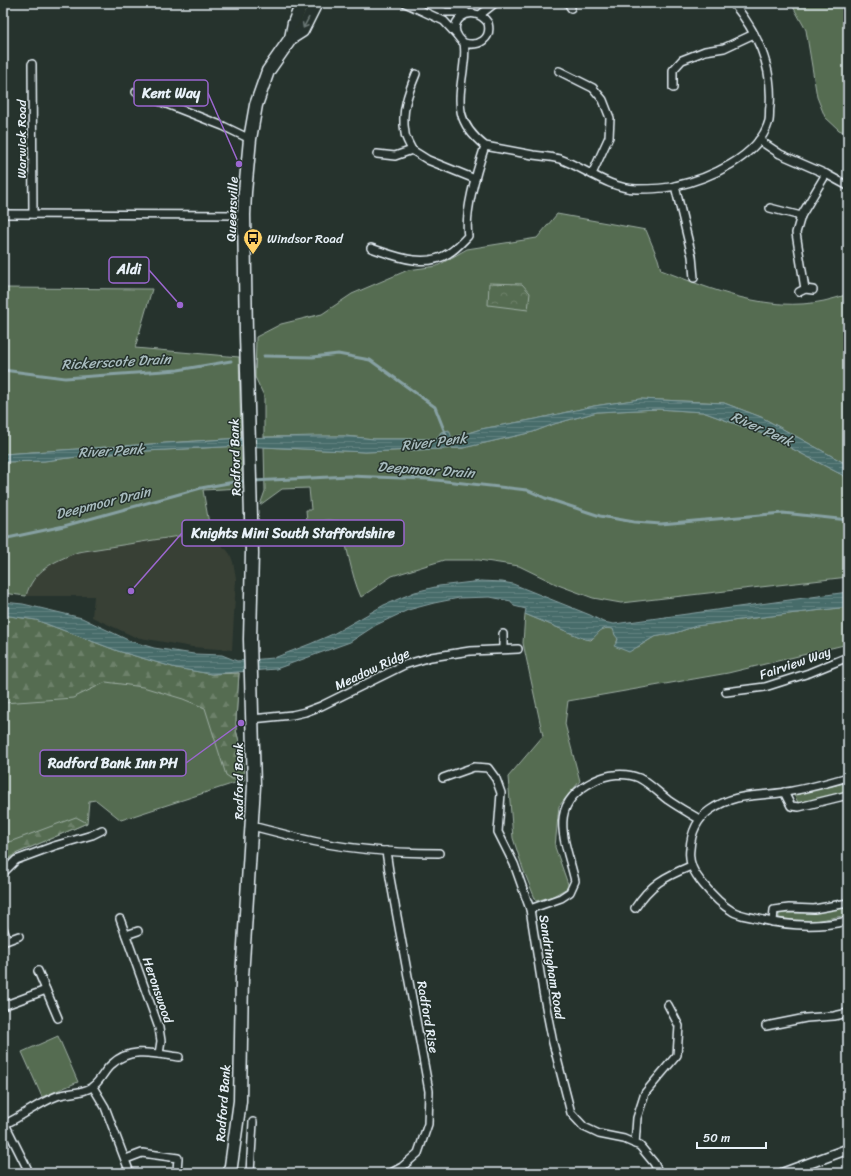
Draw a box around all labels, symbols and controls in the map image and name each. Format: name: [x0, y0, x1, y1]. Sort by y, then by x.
one-way arrow: [302, 17, 310, 29]
callout: Kent Way: [134, 80, 208, 106]
text: Kent Way: [141, 81, 201, 106]
street label: Warwick Road: [10, 98, 33, 178]
street label: Queensville: [219, 176, 245, 242]
bus stop icon: Windsor Road: [242, 227, 264, 255]
place label: Windsor Road: [267, 227, 344, 250]
callout: Aldi: [109, 257, 149, 283]
text: Aldi: [116, 257, 142, 282]
water label: Rickerscote Drain: [61, 347, 173, 377]
water label: River Penk: [727, 404, 798, 454]
street label: Radford Bank: [222, 418, 248, 496]
water label: River Penk: [400, 425, 470, 458]
water label: River Penk: [78, 437, 146, 465]
water label: Deepmoor Drain: [377, 454, 477, 486]
water label: Deepmoor Drain: [53, 479, 154, 527]
callout: Knights Mini South Staffordshire: [182, 520, 404, 546]
text: Knights Mini South Staffordshire: [190, 521, 396, 546]
street label: Fairview Way: [756, 640, 834, 686]
street label: Meadow Ridge: [330, 641, 414, 697]
street label: Radford Bank: [227, 742, 250, 820]
callout: Radford Bank Inn PH: [40, 750, 186, 776]
text: Radford Bank Inn PH: [47, 751, 179, 776]
street label: Sandringham Road: [532, 913, 572, 1022]
street label: Heronswood: [136, 954, 180, 1027]
street label: Radford Rise: [410, 979, 446, 1055]
street label: Radford Bank: [209, 1063, 237, 1143]
scale bar: [697, 1124, 766, 1150]
text: 50 m: [703, 1127, 730, 1149]

